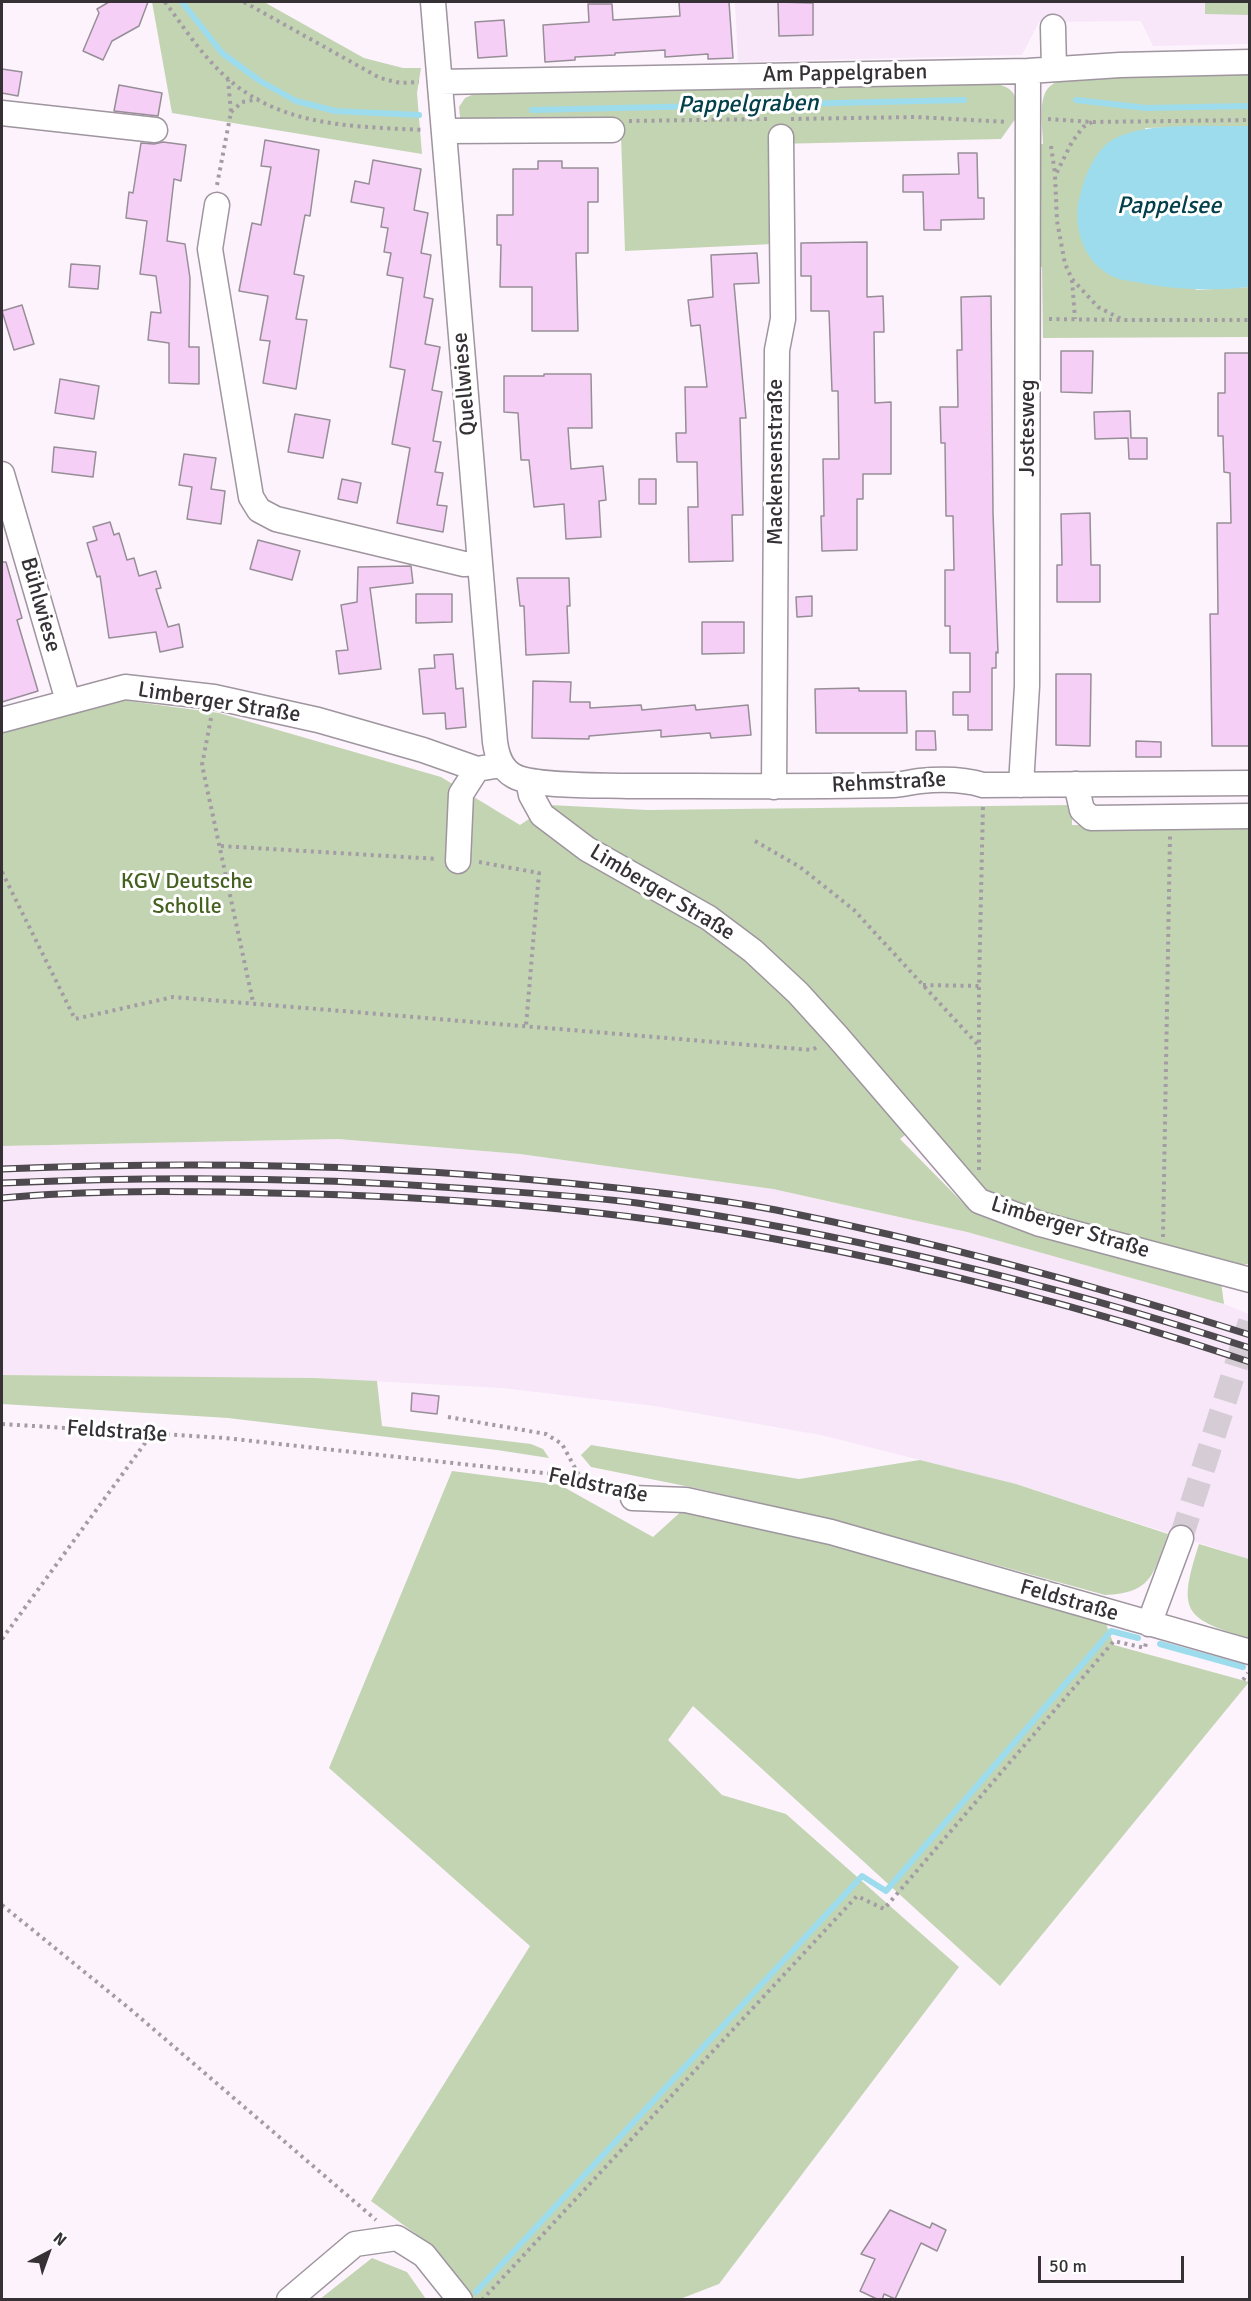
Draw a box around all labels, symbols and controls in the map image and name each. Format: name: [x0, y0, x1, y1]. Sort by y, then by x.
street label: Am Pappelgraben: [762, 59, 928, 89]
water label: Pappelgraben: [677, 89, 819, 121]
water label: Pappelsee: [1117, 193, 1221, 221]
street label: Quellwiese: [447, 331, 483, 437]
street label: Mackensenstraße: [763, 379, 789, 545]
street label: Jostesweg: [1015, 379, 1041, 477]
street label: Bühlwiese: [14, 555, 66, 655]
street label: Limberger Straße: [136, 677, 302, 729]
street label: Rehmstraße: [831, 767, 947, 799]
street label: Limberger Straße: [585, 839, 739, 947]
park label: KGV Deutsche Scholle: [121, 869, 253, 920]
street label: Limberger Straße: [988, 1191, 1152, 1265]
street label: Feldstraße: [66, 1415, 168, 1449]
street label: Feldstraße: [546, 1463, 650, 1509]
street label: Feldstraße: [1017, 1574, 1121, 1628]
north arrow: [18, 2223, 78, 2283]
text: N: [49, 2228, 71, 2251]
scale bar: [1041, 2244, 1186, 2282]
text: 50 m: [1049, 2255, 1087, 2277]

